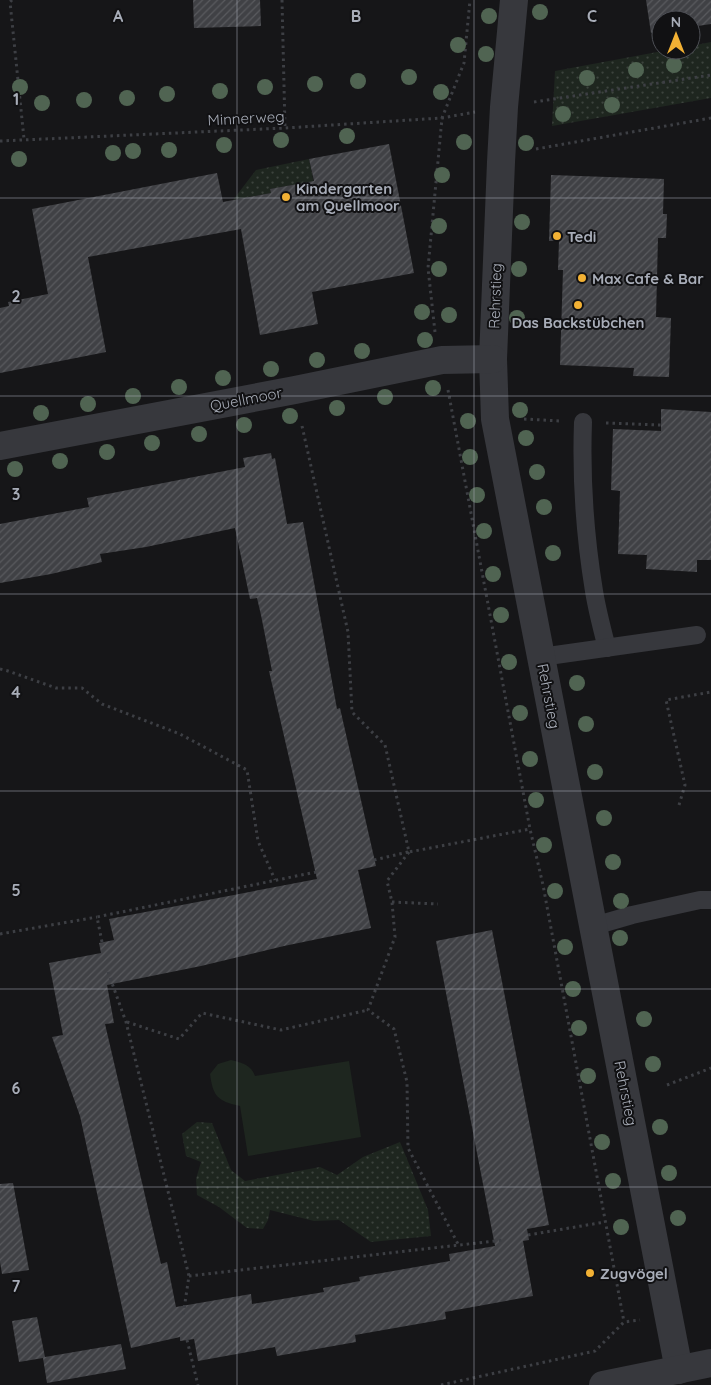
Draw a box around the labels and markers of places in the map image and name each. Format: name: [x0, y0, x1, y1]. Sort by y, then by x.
place label: Kindergarten am Quellmoor: [296, 179, 400, 215]
marker: Kindergarten am Quellmoor: [280, 191, 292, 203]
place label: Tedi: [567, 227, 596, 246]
marker: Tedi: [551, 230, 563, 242]
place label: Max Cafe & Bar: [592, 269, 704, 288]
marker: Max Cafe & Bar: [576, 272, 588, 284]
marker: Das Backstübchen: [572, 299, 584, 311]
place label: Das Backstübchen: [511, 313, 645, 332]
place label: Zugvögel: [600, 1264, 668, 1283]
marker: Zugvögel: [584, 1267, 596, 1279]

